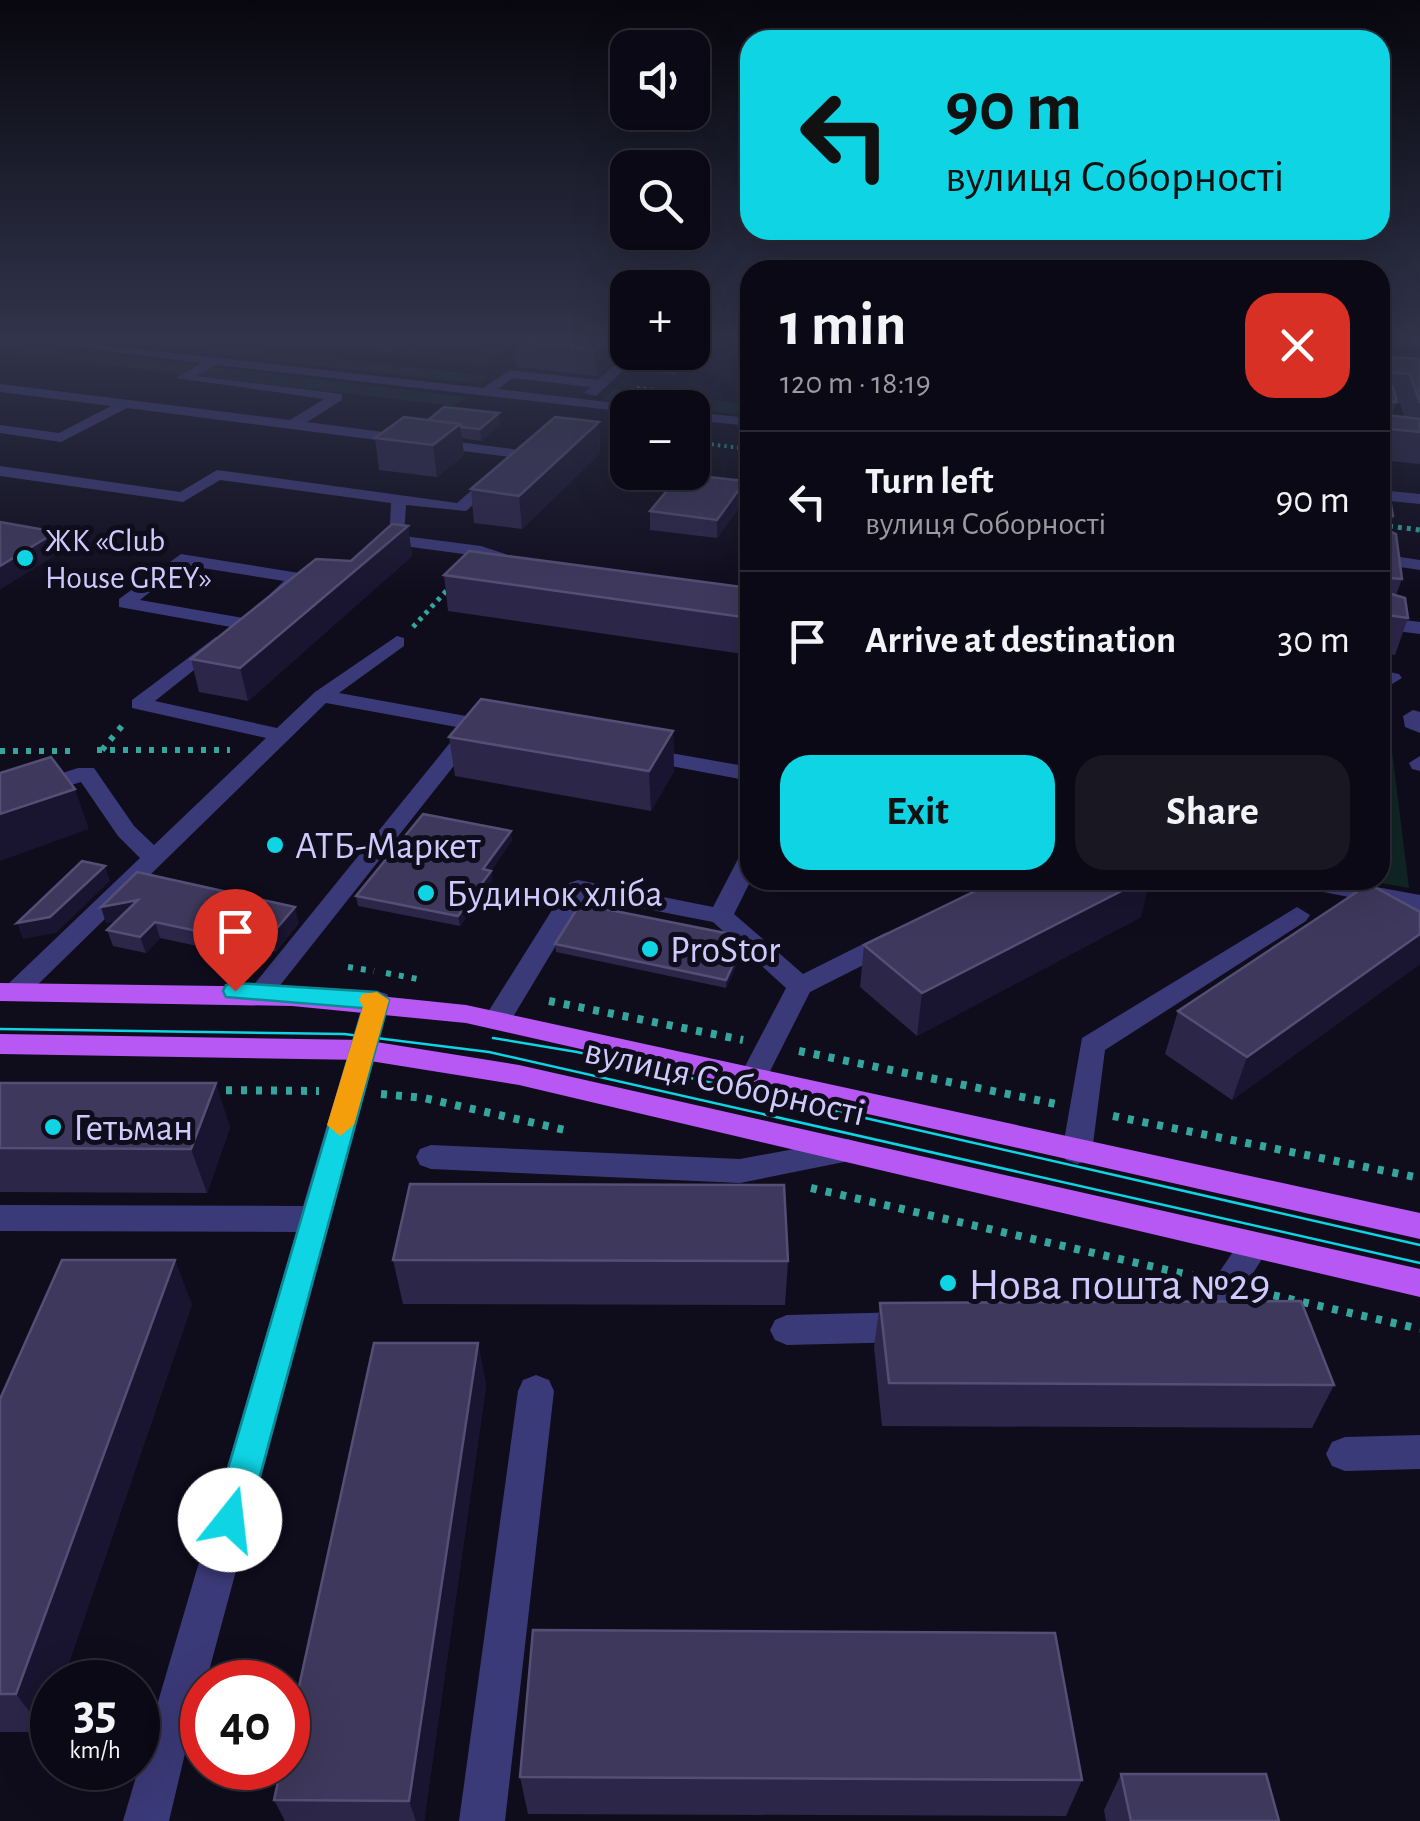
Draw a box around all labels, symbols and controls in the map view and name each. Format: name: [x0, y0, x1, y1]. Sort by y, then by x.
map controls: [610, 30, 710, 490]
button: sound: [610, 30, 710, 130]
icon: left: [780, 70, 910, 200]
text: 90 m: [945, 73, 1082, 143]
button: search: [610, 150, 710, 250]
text: вулиця Соборності: [945, 155, 1284, 200]
button: +: [610, 270, 710, 370]
button: close: [1245, 293, 1350, 398]
text: 1 min: [780, 296, 906, 356]
text: 120 m · 18:19: [780, 367, 931, 399]
button: −: [610, 390, 710, 490]
text: Turn left: [865, 463, 993, 501]
icon: left: [780, 474, 835, 529]
text: 90 m: [1275, 482, 1350, 520]
text: вулиця Соборності: [865, 508, 1106, 540]
place label: ЖК «Club House GREY»: [45, 525, 212, 594]
marker: ЖК «Club House GREY»: [14, 547, 36, 569]
icon: arrive: [780, 614, 835, 669]
text: Arrive at destination: [865, 622, 1176, 660]
text: 30 m: [1278, 622, 1350, 660]
button: Exit: [780, 755, 1055, 870]
button: Share: [1075, 755, 1350, 870]
place label: АТБ-Маркет: [295, 828, 481, 866]
marker: АТБ-Маркет: [264, 834, 286, 856]
place label: Будинок хліба: [446, 876, 663, 914]
marker: Будинок хліба: [415, 882, 437, 904]
pin: [193, 889, 278, 992]
icon: arrive: [208, 904, 263, 959]
place label: ProStor: [670, 932, 781, 970]
marker: ProStor: [639, 938, 661, 960]
street label: вулиця Соборності: [581, 1032, 868, 1134]
place label: Гетьман: [73, 1110, 193, 1148]
marker: Гетьман: [42, 1116, 64, 1138]
place label: Нова пошта №29: [968, 1263, 1271, 1308]
marker: Нова пошта №29: [937, 1272, 959, 1294]
position arrow: [178, 1468, 282, 1572]
speed limit sign: 40: [180, 1660, 310, 1790]
text: 35: [73, 1688, 117, 1738]
text: km/h: [69, 1738, 121, 1763]

